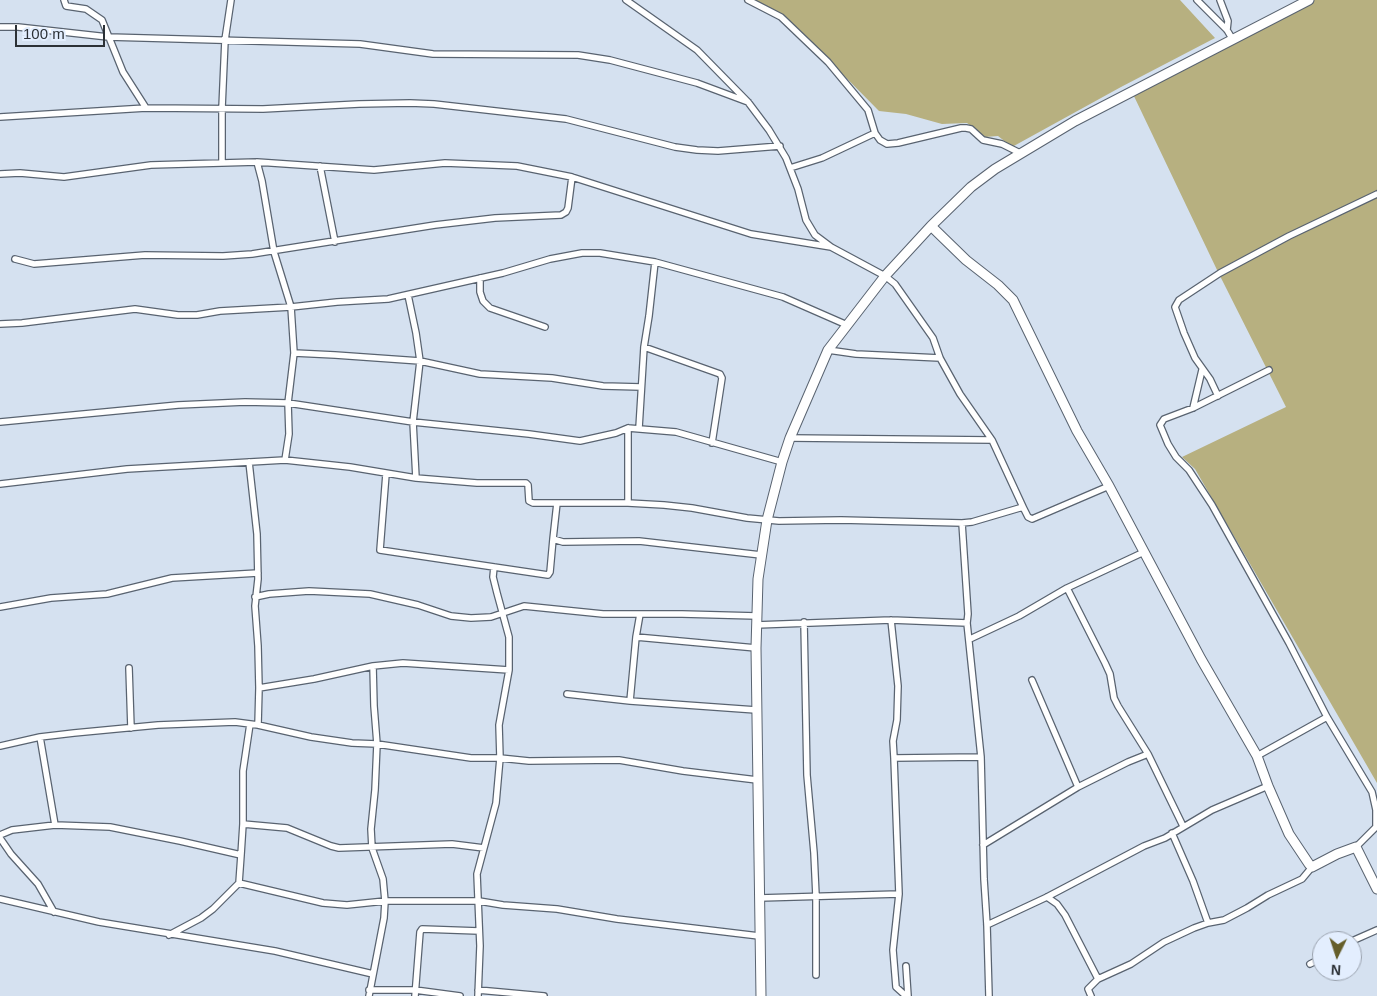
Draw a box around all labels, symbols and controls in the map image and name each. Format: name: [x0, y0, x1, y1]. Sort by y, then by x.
scale bar: [18, 15, 108, 47]
text: 100 m: [23, 25, 65, 42]
north arrow: [1312, 931, 1362, 981]
text: N: [1330, 962, 1342, 978]

